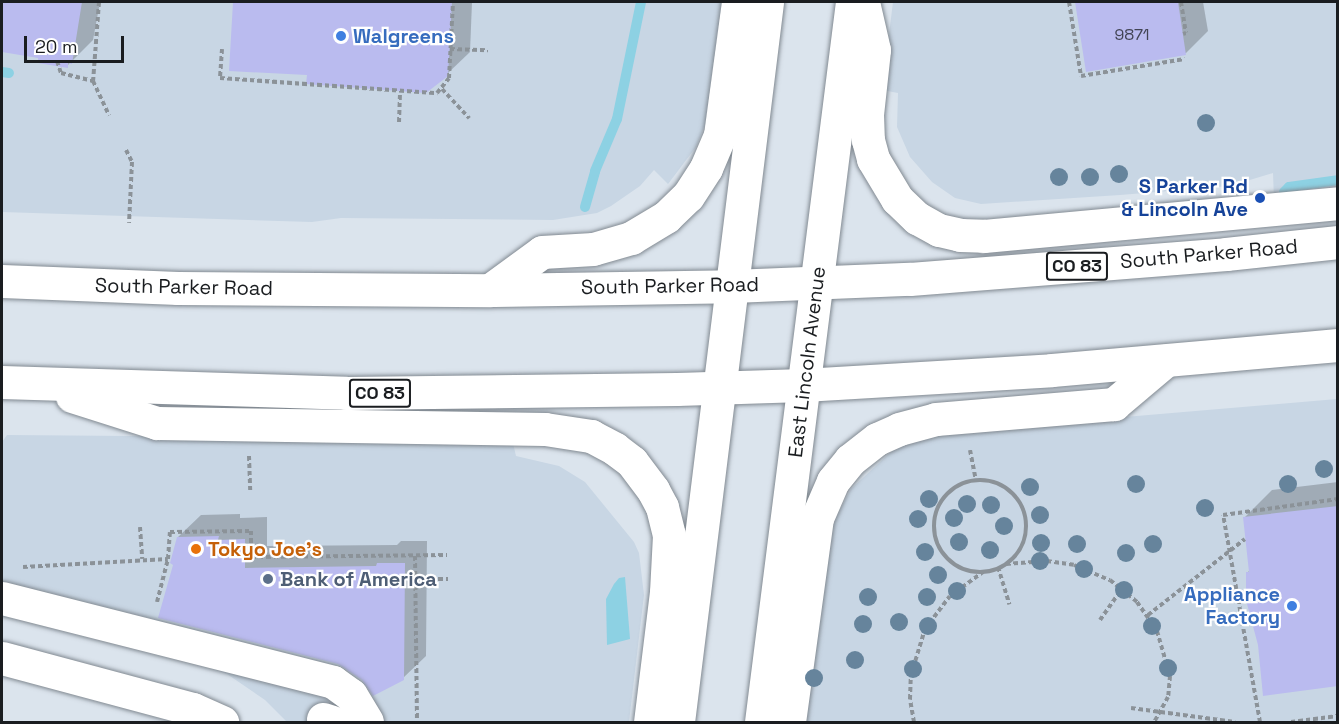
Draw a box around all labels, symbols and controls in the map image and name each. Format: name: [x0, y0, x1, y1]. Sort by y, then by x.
scale bar: [27, 24, 128, 62]
place label: Walgreens: [353, 24, 454, 48]
house number: 9871: [1114, 25, 1150, 45]
marker: Walgreens: [334, 29, 348, 43]
text: 20 m: [35, 35, 78, 58]
place label: S Parker Rd & Lincoln Ave: [1121, 174, 1248, 221]
marker: S Parker Rd & Lincoln Ave: [1253, 191, 1267, 205]
street label: South Parker Road: [1119, 234, 1299, 274]
road number: CO 83: [1046, 251, 1108, 281]
street label: East Lincoln Avenue: [783, 265, 831, 459]
street label: South Parker Road: [581, 272, 759, 300]
street label: South Parker Road: [95, 273, 273, 301]
road number: CO 83: [348, 378, 412, 408]
place label: Tokyo Joe’s: [208, 537, 322, 561]
marker: Tokyo Joe’s: [189, 542, 203, 556]
place label: Bank of America: [280, 567, 437, 591]
marker: Bank of America: [261, 572, 275, 586]
place label: Appliance Factory: [1184, 582, 1280, 629]
marker: Appliance Factory: [1285, 599, 1299, 613]

